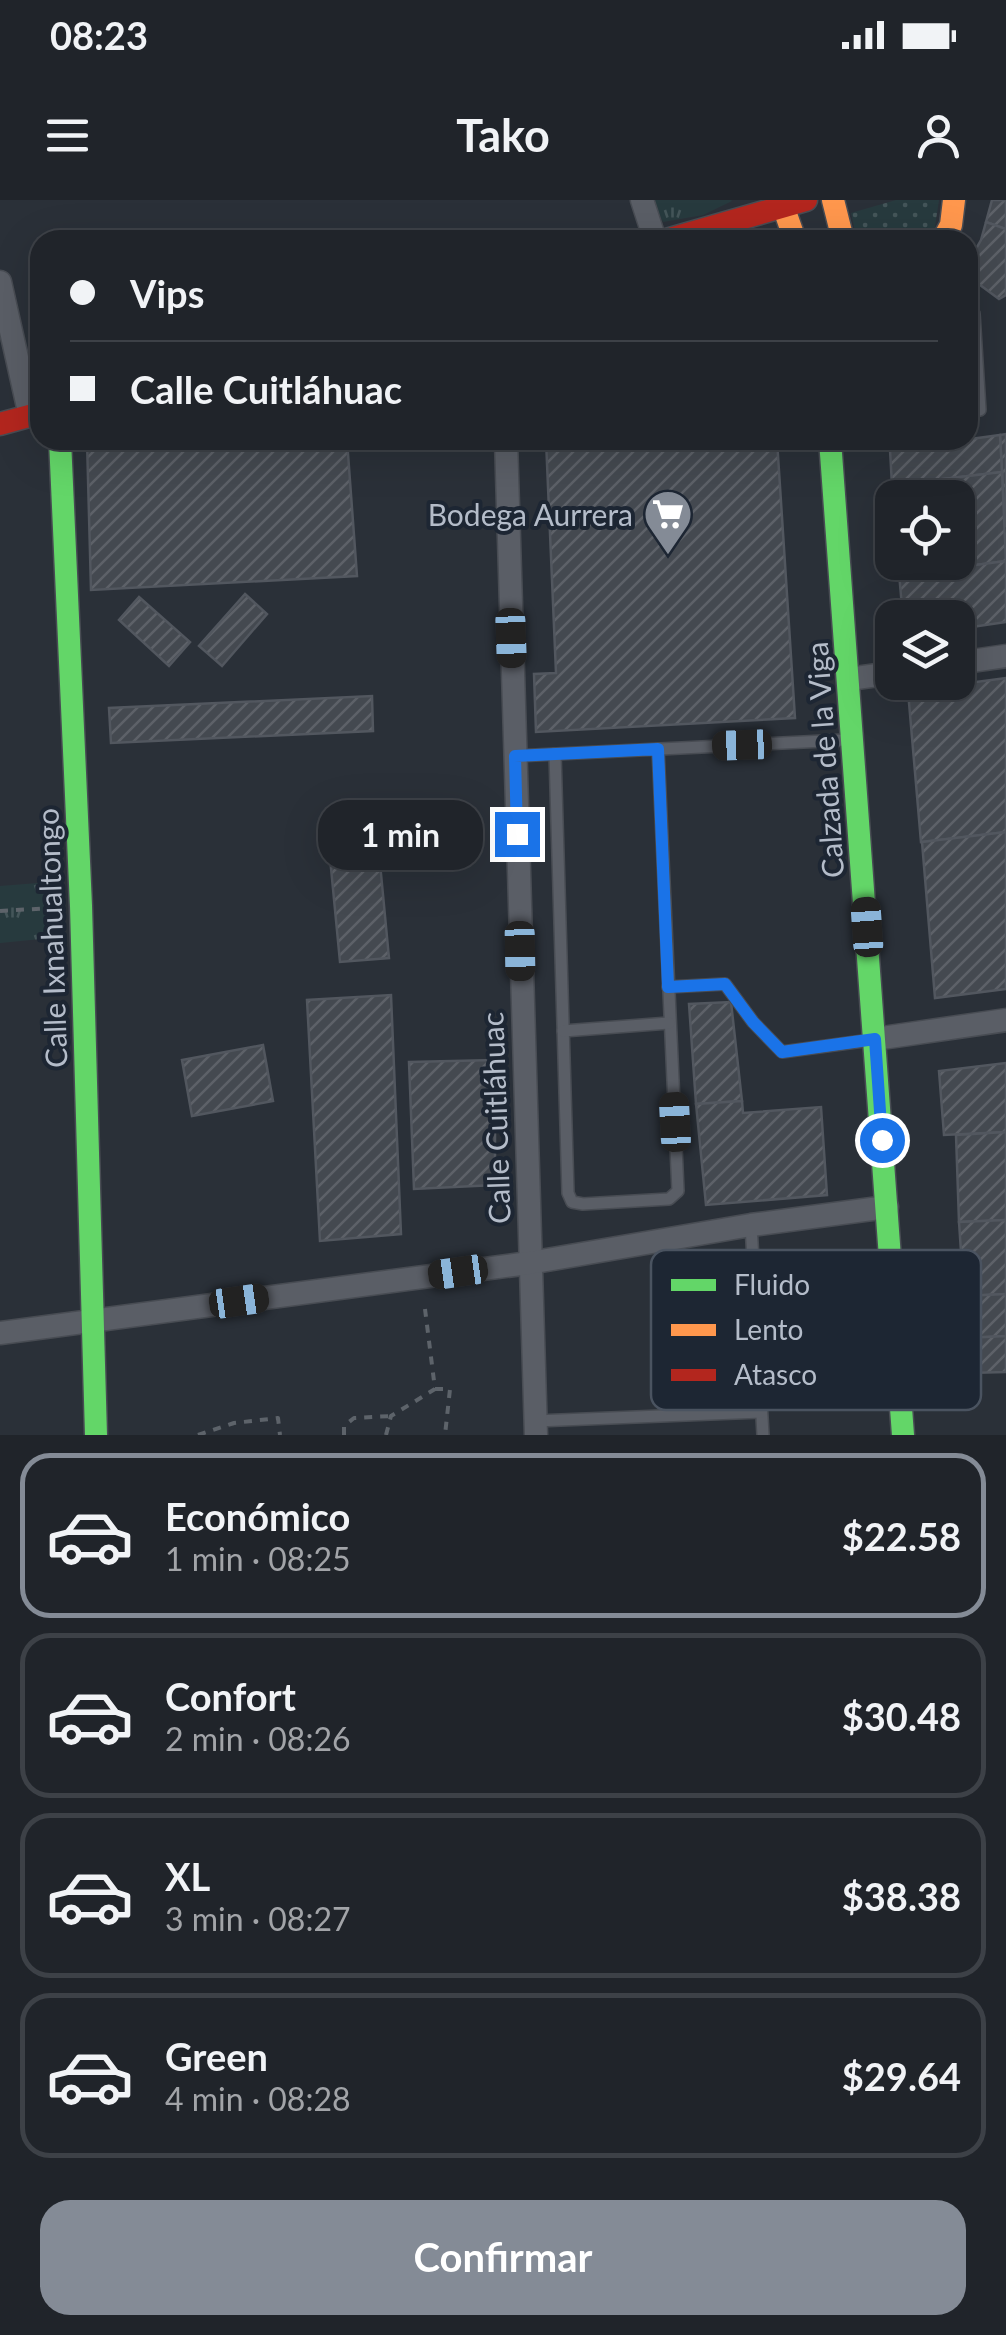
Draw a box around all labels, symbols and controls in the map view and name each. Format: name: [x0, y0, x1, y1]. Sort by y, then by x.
text: 08:23: [50, 12, 148, 58]
icon: menu: [40, 108, 95, 163]
text: Tako: [456, 108, 550, 162]
icon: person: [911, 108, 966, 163]
text: Vips: [130, 270, 204, 316]
text: Calle Cuitláhuac: [130, 366, 402, 412]
map controls: [875, 480, 975, 700]
button: locate: [875, 480, 975, 580]
supermarket icon: Bodega Aurrera: [642, 488, 694, 556]
place label: Bodega Aurrera: [428, 496, 633, 532]
button: layers: [875, 600, 975, 700]
car: [495, 607, 527, 669]
street label: Calzada de la Viga: [798, 641, 850, 879]
car: [711, 729, 773, 761]
callout: 1 min: [317, 799, 482, 869]
street label: Calle Ixnahualtongo: [28, 808, 74, 1068]
route end: [495, 812, 540, 857]
text: 1 min: [361, 815, 440, 854]
car: [850, 896, 884, 958]
car: [504, 921, 536, 981]
street label: Calle Cuitláhuac: [473, 1012, 517, 1224]
car: [658, 1091, 692, 1153]
route start: [860, 1118, 905, 1163]
legend: [651, 1250, 981, 1410]
car: [426, 1253, 490, 1291]
text: Fluido: [734, 1267, 810, 1301]
car: [207, 1282, 271, 1320]
text: Lento: [734, 1312, 803, 1346]
text: Atasco: [734, 1357, 817, 1391]
icon: car: [45, 1491, 135, 1581]
text: Económico: [165, 1493, 350, 1539]
text: $22.58: [842, 1513, 961, 1559]
text: 1 min · 08:25: [165, 1539, 351, 1578]
icon: car: [45, 1671, 135, 1761]
text: Confort: [165, 1673, 296, 1719]
text: $30.48: [842, 1693, 961, 1739]
text: 2 min · 08:26: [165, 1719, 351, 1758]
icon: car: [45, 1851, 135, 1941]
text: XL: [165, 1853, 210, 1899]
text: $38.38: [842, 1873, 961, 1919]
text: 3 min · 08:27: [165, 1899, 351, 1938]
icon: car: [45, 2031, 135, 2121]
text: Green: [165, 2033, 268, 2079]
text: $29.64: [842, 2053, 961, 2099]
text: 4 min · 08:28: [165, 2079, 351, 2118]
button: Confirmar: [40, 2200, 966, 2315]

